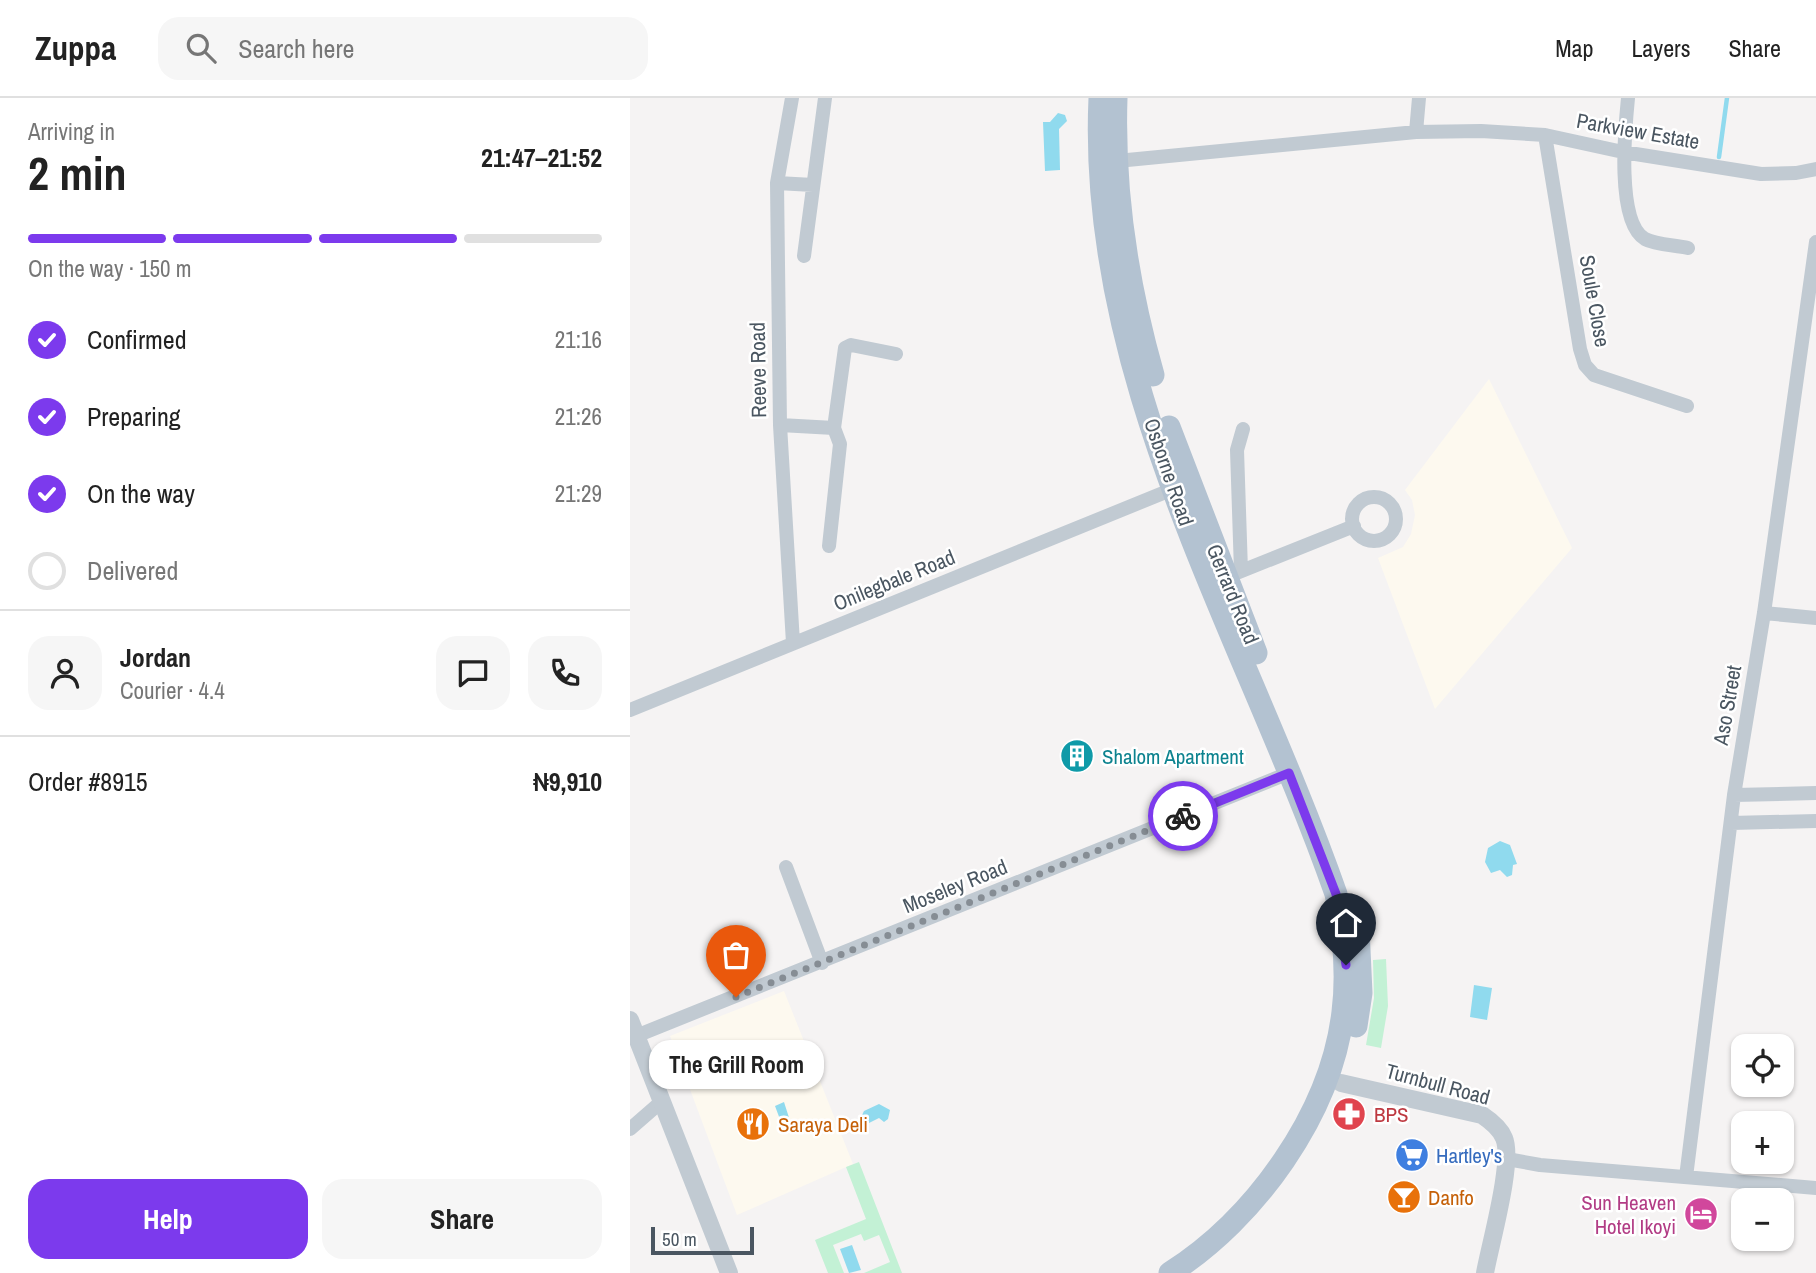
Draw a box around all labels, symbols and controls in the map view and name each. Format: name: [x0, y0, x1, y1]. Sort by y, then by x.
search box: [158, 17, 648, 80]
text: Zuppa: [35, 26, 116, 70]
icon: search: [182, 29, 220, 67]
text: Search here: [238, 31, 354, 66]
text: Map: [1555, 32, 1593, 64]
text: Layers: [1631, 32, 1690, 64]
text: Share: [1728, 32, 1781, 64]
street label: Parkview Estate: [1574, 106, 1702, 156]
text: Arriving in: [28, 116, 115, 147]
text: 21:47–21:52: [481, 140, 602, 175]
text: 2 min: [28, 142, 127, 204]
text: On the way · 150 m: [28, 253, 192, 284]
street label: Soule Close: [1573, 253, 1617, 349]
icon: check: [28, 321, 66, 359]
text: Confirmed: [87, 322, 187, 357]
street label: Reeve Road: [743, 322, 773, 418]
text: 21:16: [555, 324, 602, 355]
icon: check: [28, 398, 66, 436]
text: Preparing: [87, 399, 181, 434]
text: 21:26: [555, 401, 602, 432]
street label: Osborne Road: [1137, 414, 1201, 530]
icon: check: [28, 475, 66, 513]
text: On the way: [87, 476, 195, 511]
text: 21:29: [555, 478, 602, 509]
street label: Gerrard Road: [1200, 540, 1266, 648]
street label: Onilegbale Road: [829, 542, 959, 618]
text: Delivered: [87, 553, 178, 588]
button: person: [28, 636, 102, 710]
button: chat: [436, 636, 510, 710]
button: phone: [528, 636, 602, 710]
text: Jordan: [120, 640, 191, 675]
street label: Aso Street: [1706, 663, 1748, 748]
text: Courier · 4.4: [120, 675, 225, 706]
building icon: Shalom Apartment: [1058, 737, 1096, 775]
place label: Shalom Apartment: [1102, 742, 1244, 771]
text: Order #8915: [28, 764, 148, 799]
text: ₦9,910: [533, 764, 602, 799]
courier: [1148, 781, 1218, 851]
icon: bike: [1164, 797, 1202, 835]
street label: Moseley Road: [899, 852, 1011, 920]
pin: [1316, 893, 1376, 965]
icon: home: [1327, 904, 1365, 942]
pin: [706, 925, 766, 997]
icon: bag: [717, 936, 755, 974]
map controls: [1731, 1034, 1794, 1251]
button: locate: [1731, 1034, 1794, 1097]
callout: The Grill Room: [648, 1039, 824, 1088]
text: The Grill Room: [669, 1049, 804, 1080]
street label: Turnbull Road: [1383, 1056, 1493, 1112]
pharmacy icon: BPS: [1330, 1095, 1368, 1133]
place label: BPS: [1374, 1100, 1408, 1129]
restaurant icon: Saraya Deli: [734, 1105, 772, 1143]
place label: Saraya Deli: [778, 1110, 868, 1139]
button: +: [1731, 1111, 1794, 1174]
supermarket icon: Hartley's: [1393, 1136, 1431, 1174]
place label: Hartley's: [1436, 1141, 1502, 1170]
bar icon: Danfo: [1385, 1178, 1423, 1216]
button: Help: [28, 1179, 308, 1259]
button: Share: [322, 1179, 602, 1259]
place label: Danfo: [1428, 1183, 1474, 1212]
place label: Sun Heaven Hotel Ikoyi: [1581, 1188, 1676, 1241]
button: −: [1731, 1188, 1794, 1251]
hotel icon: Sun Heaven Hotel Ikoyi: [1682, 1195, 1720, 1233]
scale bar: [651, 1224, 754, 1256]
text: 50 m: [662, 1226, 697, 1252]

